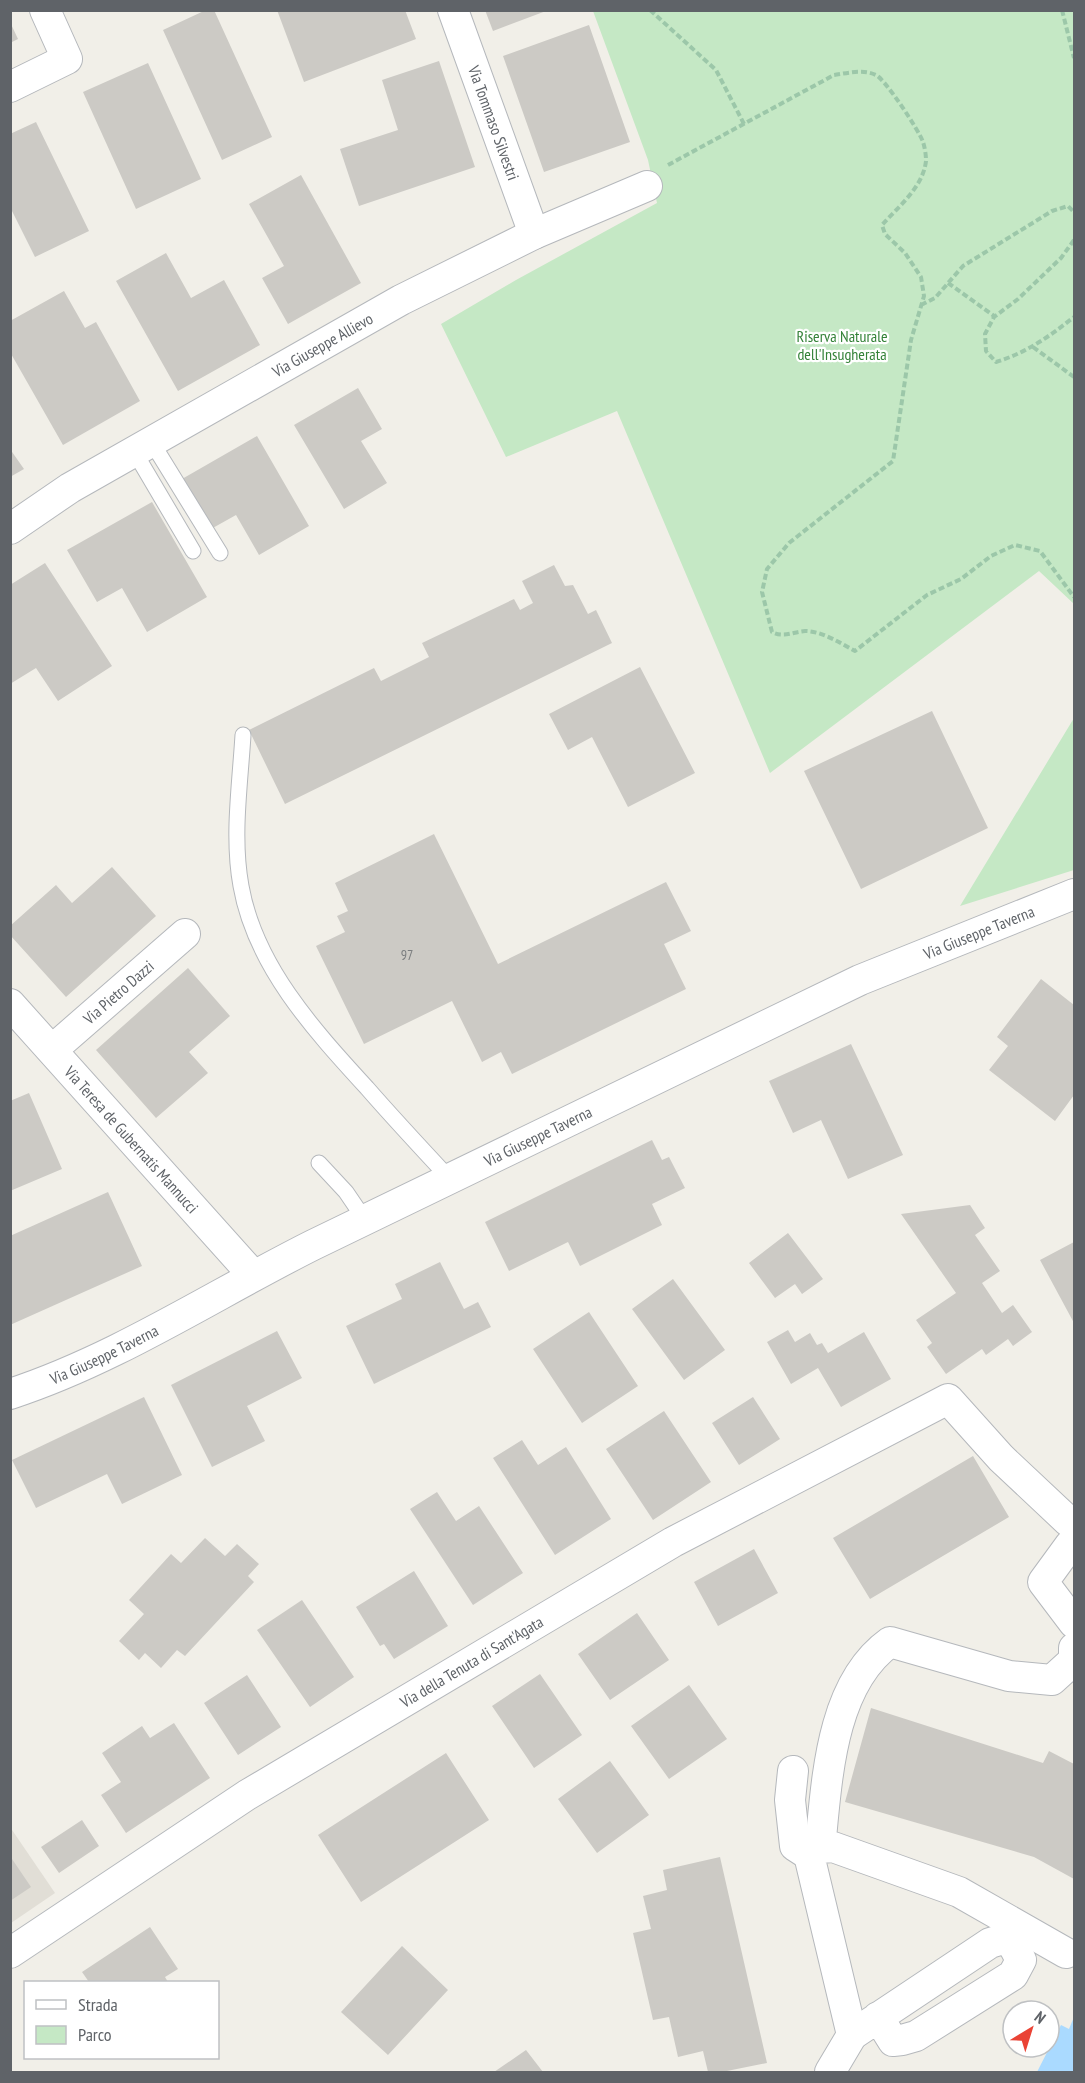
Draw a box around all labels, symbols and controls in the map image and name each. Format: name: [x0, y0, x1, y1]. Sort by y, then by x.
street label: Via Tommaso Silvestri: [464, 62, 524, 183]
street label: Via Giuseppe Allievo: [268, 308, 376, 382]
park label: Riserva Naturale dell'Insugherata: [796, 326, 888, 364]
street label: Via Giuseppe Taverna: [920, 901, 1037, 964]
house number: 97: [401, 946, 413, 964]
street label: Via Pietro Dazzi: [78, 956, 158, 1029]
street label: Via Teresa de Gubernatis Mannucci: [60, 1061, 203, 1217]
street label: Via Giuseppe Taverna: [480, 1101, 595, 1171]
street label: Via Giuseppe Taverna: [46, 1320, 161, 1389]
street label: Via della Tenuta di Sant'Agata: [396, 1611, 547, 1712]
legend: [24, 1981, 219, 2059]
text: Strada: [78, 1993, 118, 2016]
north arrow: [1001, 1999, 1061, 2059]
text: N: [1031, 2007, 1050, 2028]
text: Parco: [78, 2023, 112, 2046]

